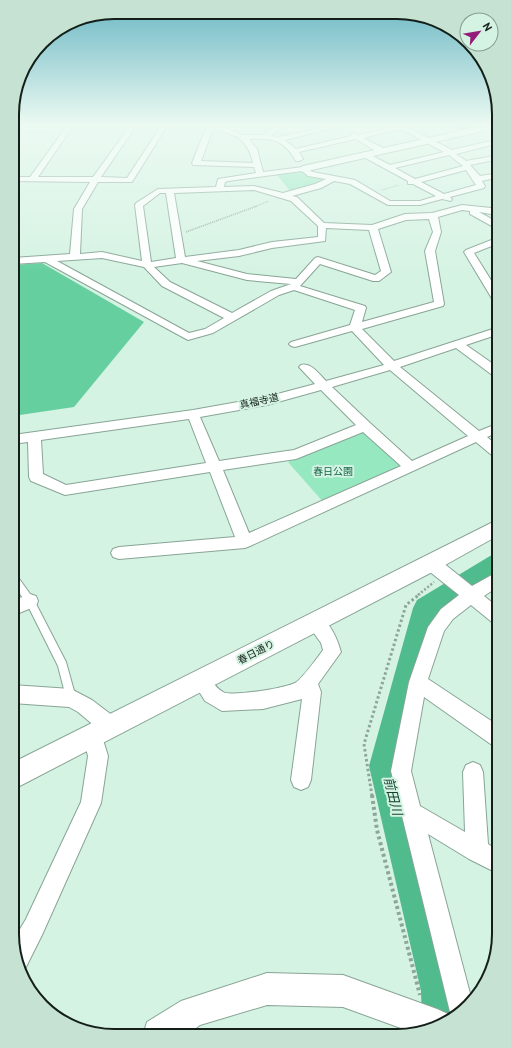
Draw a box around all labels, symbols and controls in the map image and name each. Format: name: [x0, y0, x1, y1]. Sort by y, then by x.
north arrow: [459, 12, 499, 52]
text: N: [480, 20, 495, 34]
street label: 真福寺道: [238, 390, 280, 412]
park label: 春日公園: [313, 465, 353, 478]
street label: 春日通り: [235, 637, 277, 667]
water label: 前田川: [380, 775, 406, 819]

